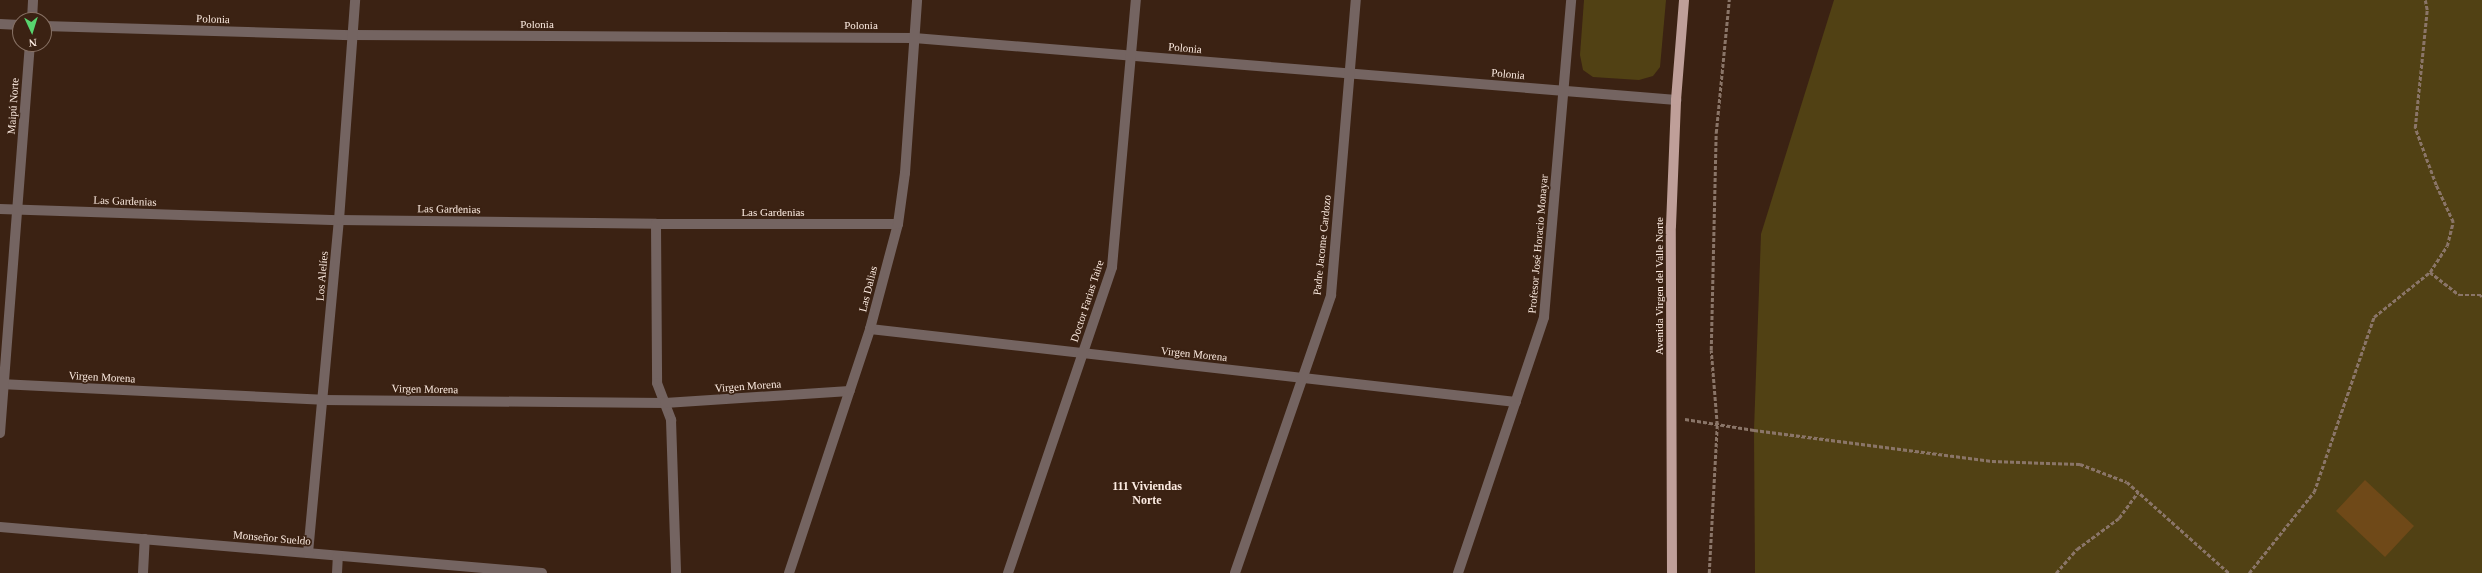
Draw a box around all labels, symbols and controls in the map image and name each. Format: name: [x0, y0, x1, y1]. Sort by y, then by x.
north arrow: [12, 12, 52, 52]
street label: Polonia: [196, 12, 230, 26]
street label: Polonia: [520, 17, 554, 31]
street label: Polonia: [844, 18, 878, 32]
text: N: [28, 37, 37, 49]
street label: Polonia: [1168, 40, 1202, 56]
street label: Polonia: [1491, 66, 1525, 82]
street label: Maipú Norte: [4, 77, 22, 135]
street label: Profesor José Horacio Monayar: [1525, 174, 1551, 314]
street label: Las Gardenias: [93, 193, 157, 209]
street label: Padre Jacome Cardozo: [1310, 194, 1334, 296]
street label: Las Gardenias: [417, 202, 481, 216]
street label: Las Gardenias: [741, 205, 805, 219]
street label: Avenida Virgen del Valle Norte: [1652, 217, 1666, 355]
street label: Los Alelíes: [313, 250, 331, 302]
street label: Doctor Farias Taire: [1068, 258, 1106, 344]
street label: Las Dalias: [856, 265, 880, 313]
street label: Virgen Morena: [1160, 344, 1228, 364]
street label: Virgen Morena: [68, 369, 136, 385]
street label: Virgen Morena: [714, 377, 782, 395]
street label: Virgen Morena: [392, 382, 458, 396]
district label: 111 Viviendas Norte: [1112, 480, 1182, 508]
street label: Monseñor Sueldo: [233, 528, 311, 548]

